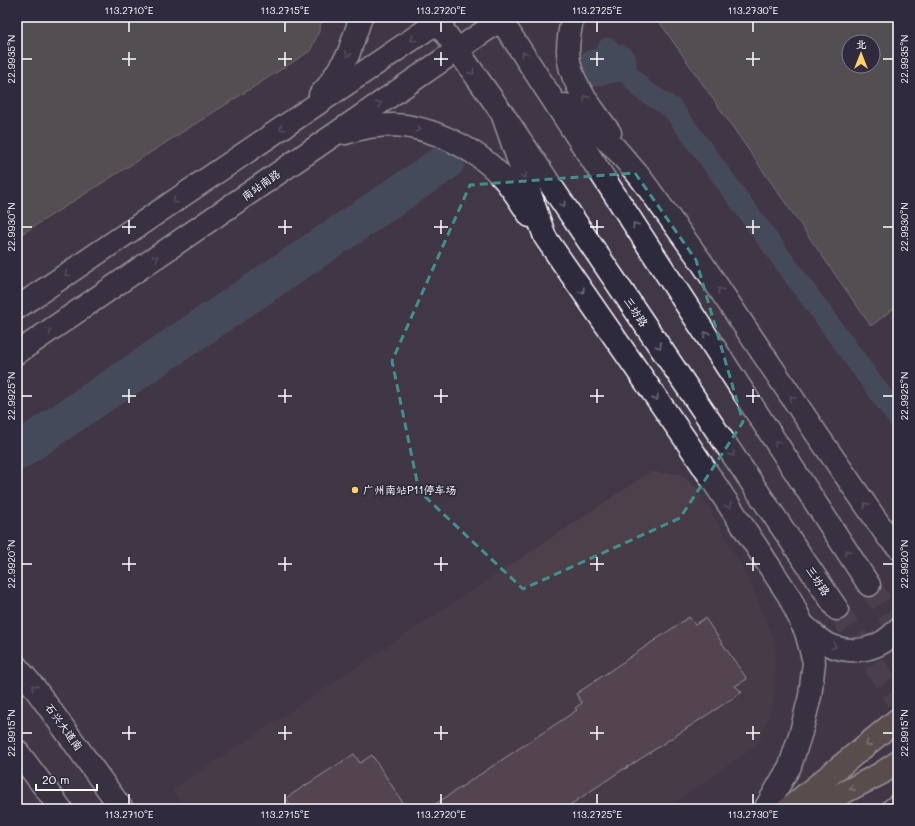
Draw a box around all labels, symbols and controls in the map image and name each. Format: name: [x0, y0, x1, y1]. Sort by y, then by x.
text: 113.2710°E: [104, 3, 154, 17]
text: 113.2715°E: [261, 3, 310, 17]
text: 113.2720°E: [416, 3, 466, 17]
text: 113.2725°E: [572, 3, 622, 17]
text: 113.2730°E: [728, 3, 779, 17]
one-way arrow: [410, 34, 417, 42]
north arrow: [841, 34, 881, 74]
text: 22.9935°N: [4, 35, 18, 83]
text: 22.9935°N: [897, 35, 911, 83]
text: 北: [856, 36, 867, 51]
one-way arrow: [345, 49, 353, 57]
one-way arrow: [521, 52, 528, 59]
one-way arrow: [467, 68, 475, 75]
one-way arrow: [584, 96, 591, 103]
one-way arrow: [374, 102, 381, 109]
one-way arrow: [279, 123, 286, 131]
one-way arrow: [414, 124, 421, 133]
street label: 南站南路: [238, 166, 283, 203]
one-way arrow: [519, 173, 527, 180]
one-way arrow: [172, 196, 179, 203]
one-way arrow: [558, 199, 565, 206]
text: 22.9930°N: [4, 202, 18, 252]
text: 22.9930°N: [897, 202, 911, 252]
one-way arrow: [632, 222, 640, 229]
one-way arrow: [152, 255, 159, 263]
one-way arrow: [64, 269, 71, 277]
one-way arrow: [577, 287, 585, 294]
one-way arrow: [717, 287, 725, 294]
street label: 三坊路: [621, 294, 652, 330]
one-way arrow: [45, 328, 52, 336]
one-way arrow: [703, 331, 711, 338]
one-way arrow: [654, 342, 662, 349]
text: 22.9925°N: [4, 372, 18, 420]
text: 22.9925°N: [897, 372, 911, 420]
one-way arrow: [651, 394, 659, 401]
one-way arrow: [790, 395, 797, 402]
one-way arrow: [774, 440, 781, 447]
one-way arrow: [727, 449, 734, 456]
place label: 广州南站P11停车场: [363, 482, 457, 497]
marker: 广州南站P11停车场: [350, 485, 360, 495]
one-way arrow: [725, 501, 732, 508]
one-way arrow: [863, 502, 871, 509]
text: 22.9920°N: [4, 540, 18, 588]
text: 22.9920°N: [897, 540, 911, 588]
one-way arrow: [844, 549, 852, 556]
street label: 三坊路: [803, 563, 834, 599]
one-way arrow: [830, 641, 837, 650]
one-way arrow: [32, 684, 39, 691]
street label: 石兴大道南: [42, 700, 87, 753]
text: 22.9915°N: [4, 709, 18, 757]
text: 22.9915°N: [897, 709, 911, 757]
one-way arrow: [865, 739, 872, 746]
scale bar: [36, 766, 97, 792]
text: 20 m: [42, 771, 70, 787]
one-way arrow: [849, 783, 856, 791]
text: 113.2710°E: [104, 807, 154, 821]
text: 113.2715°E: [261, 807, 310, 821]
text: 113.2720°E: [416, 807, 466, 821]
text: 113.2725°E: [572, 807, 622, 821]
text: 113.2730°E: [728, 807, 779, 821]

